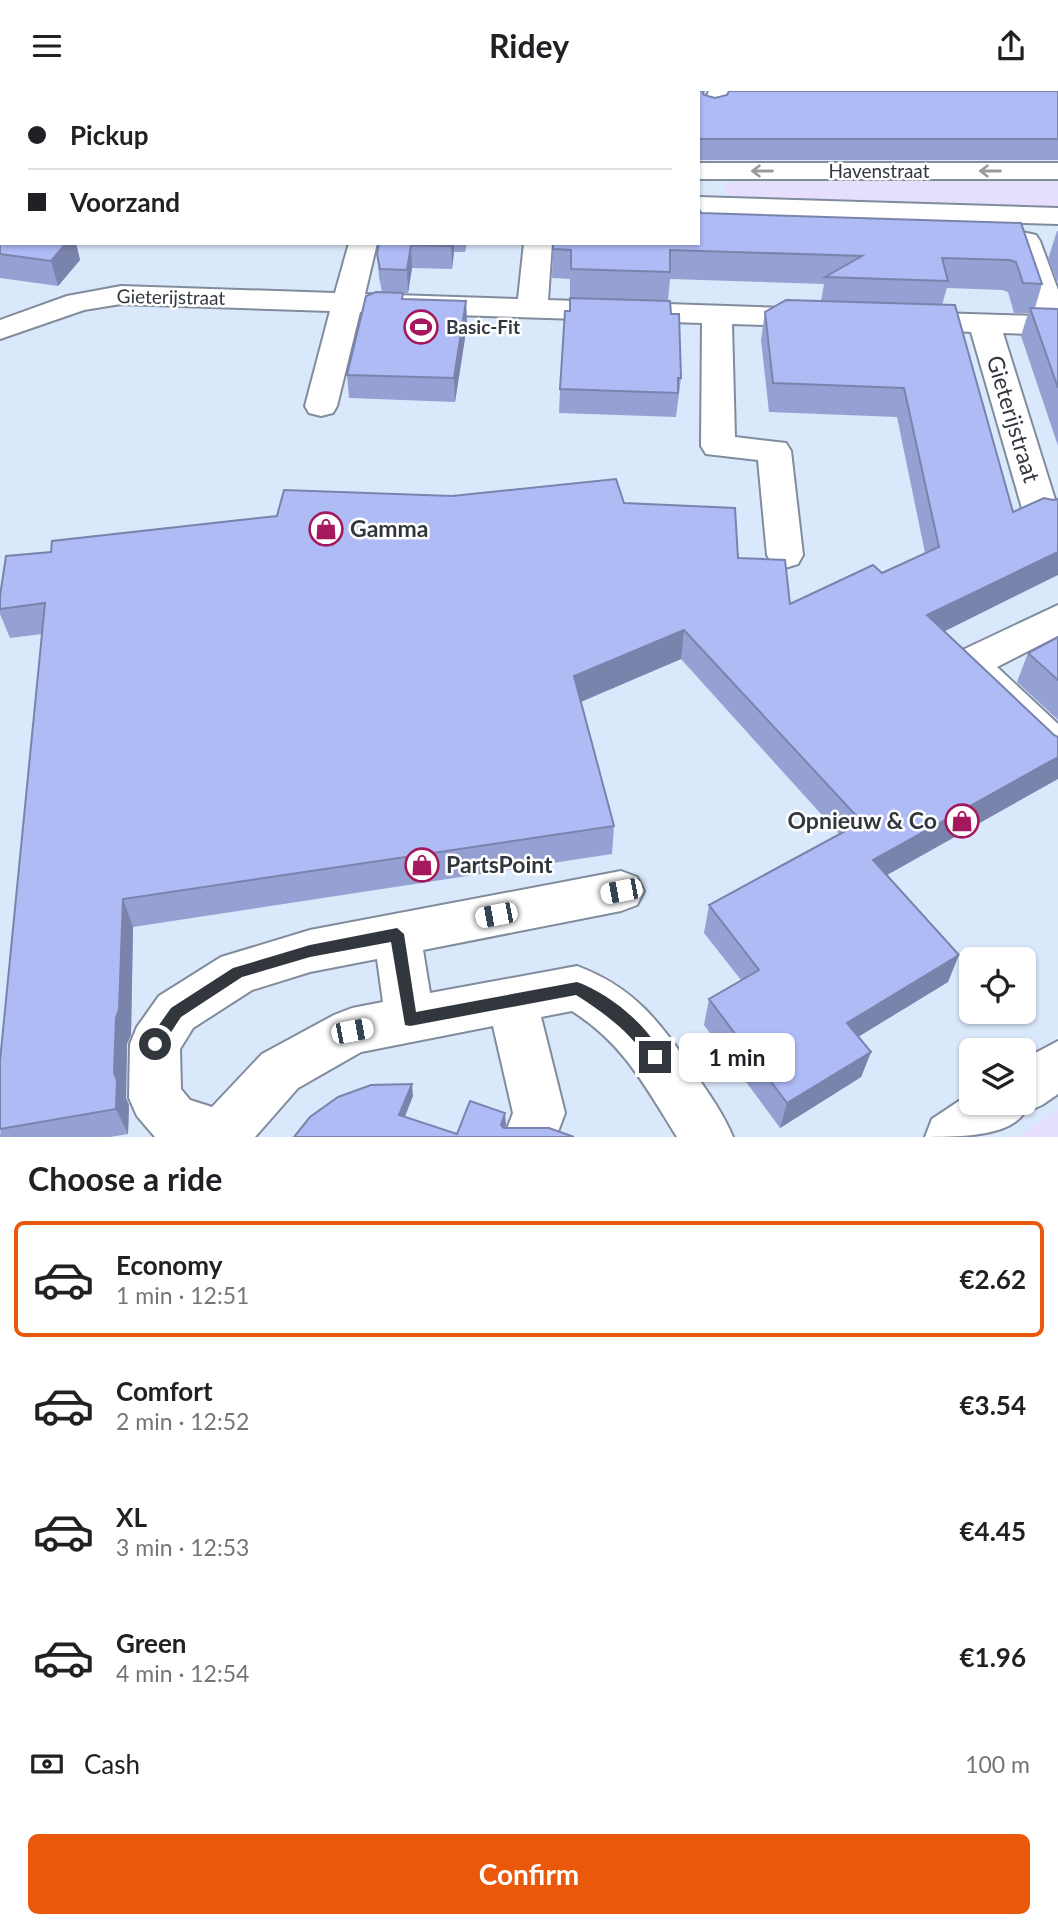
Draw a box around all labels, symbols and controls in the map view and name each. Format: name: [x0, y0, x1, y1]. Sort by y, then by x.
text: Ridey: [489, 26, 569, 65]
icon: menu: [28, 27, 66, 65]
icon: share: [992, 27, 1030, 65]
text: Pickup: [70, 119, 149, 151]
street label: Havenstraat: [828, 159, 930, 182]
one-way arrow: [751, 164, 774, 178]
one-way arrow: [979, 164, 1002, 178]
text: Voorzand: [70, 186, 180, 218]
street label: Gieterijstraat: [117, 284, 226, 309]
sports icon: Basic-Fit: [402, 308, 440, 346]
place label: Basic-Fit: [446, 315, 520, 338]
street label: Gieterijstraat: [981, 352, 1047, 486]
shop icon: Gamma: [307, 510, 345, 548]
place label: Gamma: [350, 514, 429, 542]
shop icon: Opnieuw & Co: [943, 802, 981, 840]
place label: Opnieuw & Co: [787, 806, 937, 834]
shop icon: PartsPoint: [403, 846, 441, 884]
place label: PartsPoint: [446, 850, 553, 878]
car: [599, 877, 644, 905]
car: [474, 901, 519, 929]
map controls: [959, 947, 1036, 1115]
button: locate: [959, 947, 1036, 1024]
car: [330, 1017, 375, 1045]
route start: [139, 1028, 171, 1060]
callout: 1 min: [680, 1033, 795, 1081]
button: layers: [959, 1038, 1036, 1115]
route end: [639, 1041, 671, 1073]
text: 1 min: [708, 1043, 766, 1071]
text: Choose a ride: [28, 1159, 222, 1198]
icon: car: [32, 1248, 95, 1311]
text: Economy: [116, 1249, 222, 1281]
text: €2.62: [960, 1263, 1026, 1295]
text: 1 min · 12:51: [116, 1281, 249, 1309]
icon: car: [32, 1374, 95, 1437]
text: Comfort: [116, 1375, 213, 1407]
text: €3.54: [960, 1389, 1026, 1421]
text: 2 min · 12:52: [116, 1407, 249, 1435]
icon: car: [32, 1500, 95, 1563]
text: XL: [116, 1501, 147, 1533]
text: €4.45: [960, 1515, 1026, 1547]
text: 3 min · 12:53: [116, 1533, 249, 1561]
icon: car: [32, 1626, 95, 1689]
text: Green: [116, 1627, 186, 1659]
text: €1.96: [960, 1641, 1026, 1673]
text: 4 min · 12:54: [116, 1659, 249, 1687]
icon: cash: [28, 1745, 66, 1783]
text: Cash: [84, 1748, 140, 1780]
text: 100 m: [965, 1750, 1030, 1778]
button: Confirm: [28, 1834, 1030, 1914]

